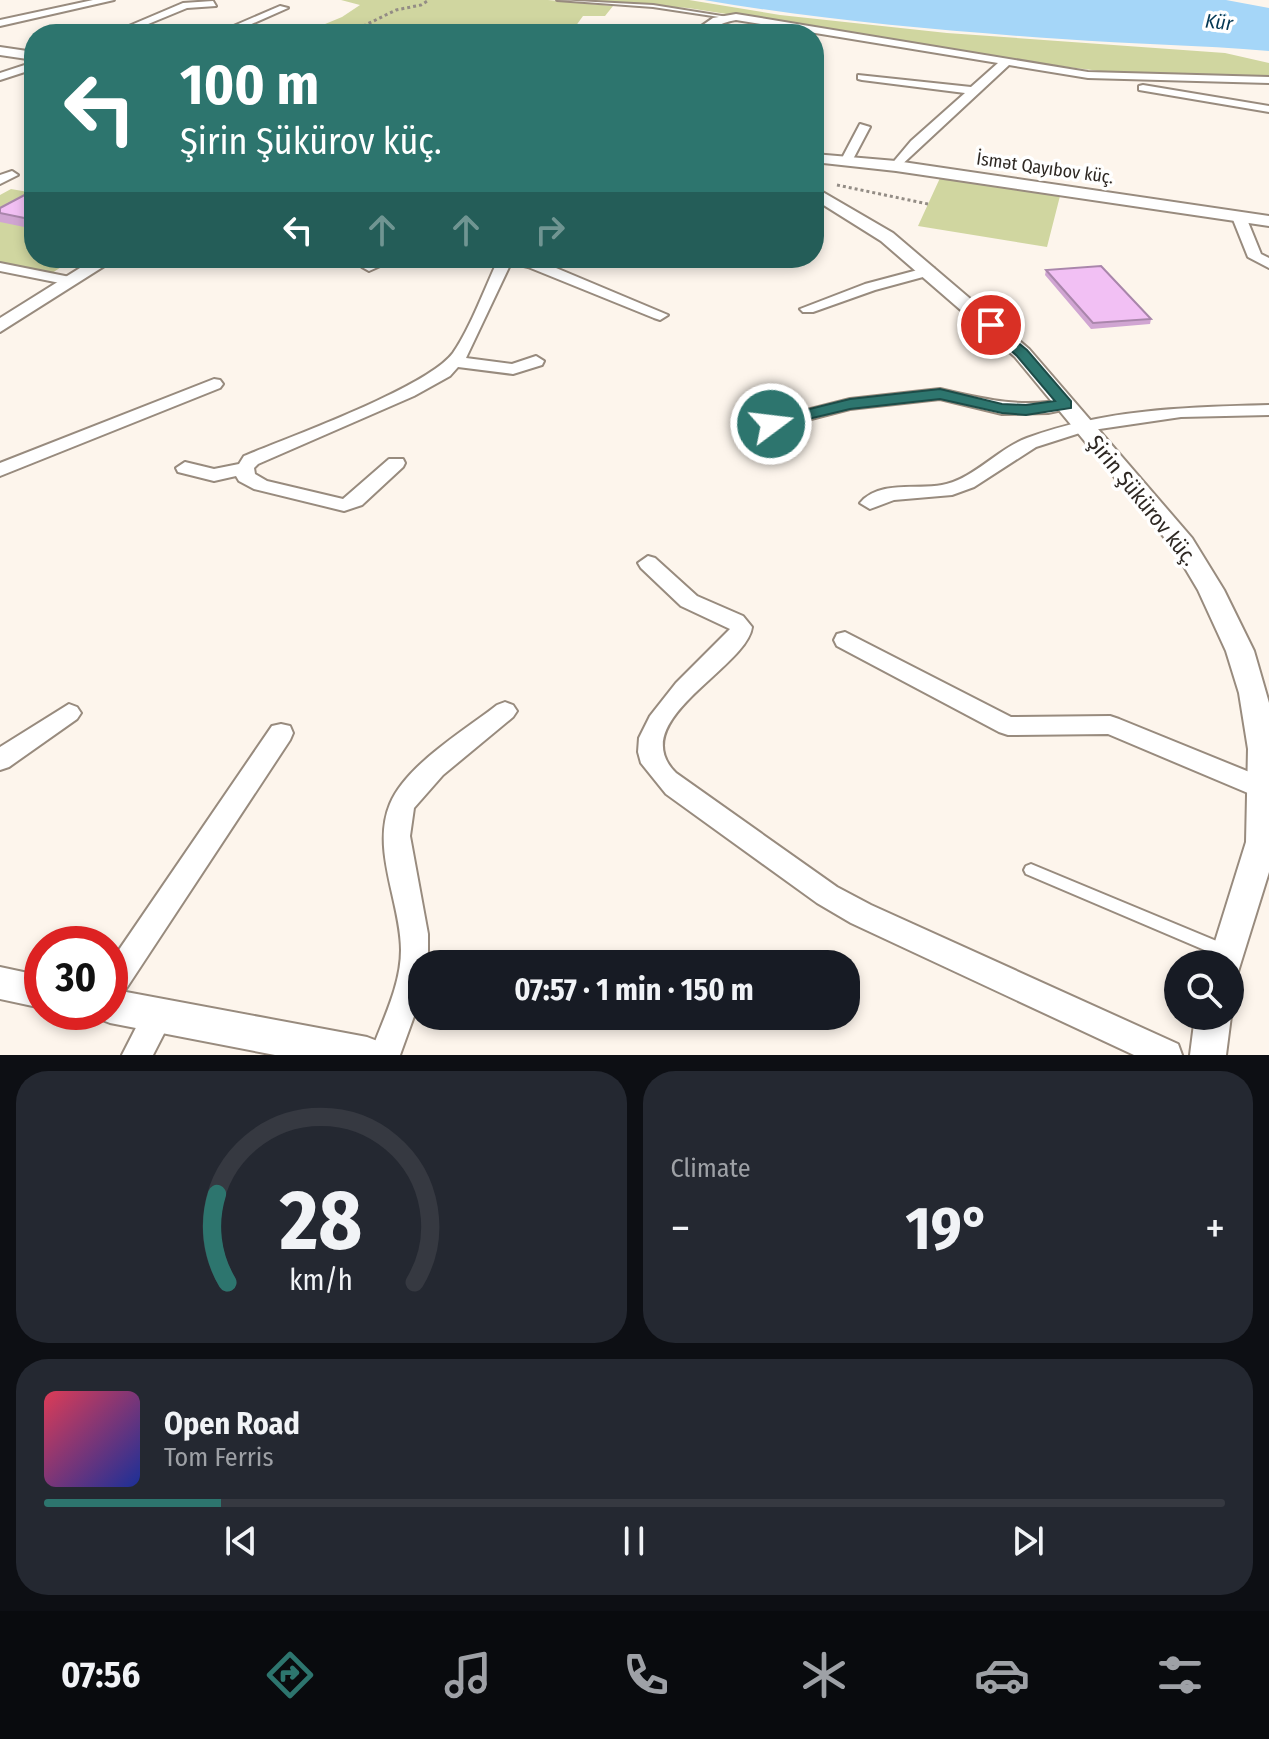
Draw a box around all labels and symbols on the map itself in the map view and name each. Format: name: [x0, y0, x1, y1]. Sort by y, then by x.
water label: Kür: [1204, 9, 1235, 35]
street label: İsmət Qayıbov küç.: [975, 147, 1115, 189]
pin: [957, 291, 1025, 359]
position arrow: [729, 382, 813, 466]
street label: Şirin Şükürov küç.: [1082, 430, 1203, 571]
speed limit sign: 30: [24, 926, 128, 1030]

